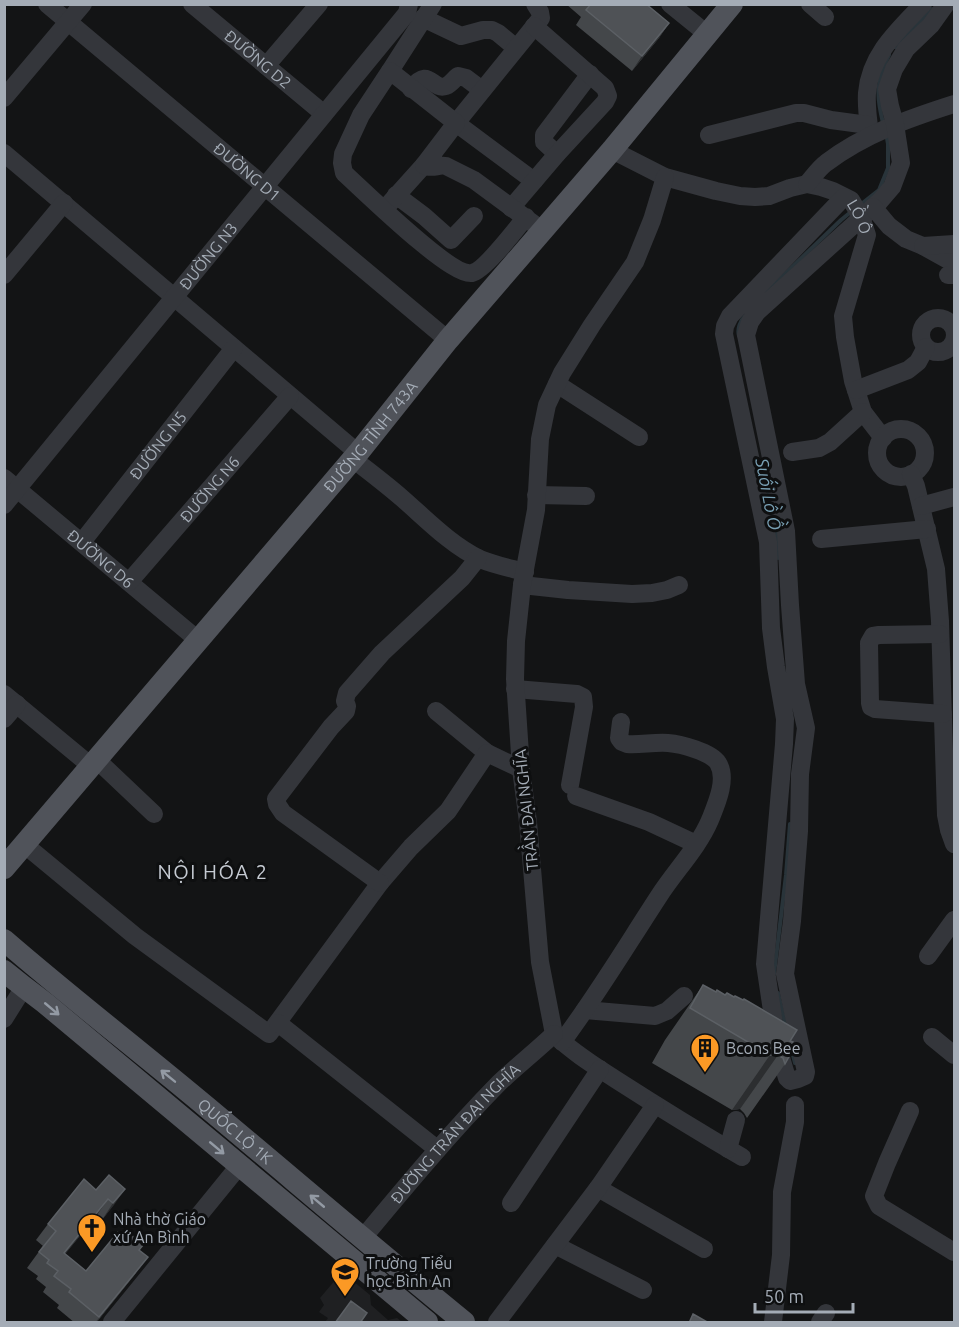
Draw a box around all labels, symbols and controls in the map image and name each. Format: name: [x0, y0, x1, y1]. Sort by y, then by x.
street label: ĐƯỜNG D2: [221, 26, 295, 92]
street label: ĐƯỜNG D1: [210, 139, 284, 205]
street label: LỒ Ô: [844, 196, 876, 236]
street label: ĐƯỜNG N3: [175, 219, 241, 293]
street label: ĐƯỜNG TỈNH 743A: [320, 377, 421, 496]
street label: ĐƯỜNG N5: [126, 408, 190, 483]
street label: ĐƯỜNG N6: [176, 452, 243, 526]
water label: Suối Lồ Ồ: [752, 454, 791, 532]
street label: ĐƯỜNG D6: [64, 526, 138, 592]
street label: TRẦN ĐẠI NGHĨA: [505, 748, 541, 872]
district label: NỘI HÓA 2: [157, 859, 269, 883]
one-way arrow: [44, 1002, 59, 1016]
building icon: Bcons Bee: [689, 1032, 721, 1074]
place label: Bcons Bee: [726, 1039, 800, 1057]
street label: ĐƯỜNG TRẦN ĐẠI NGHĨA: [387, 1059, 524, 1207]
one-way arrow: [160, 1069, 176, 1082]
street label: QUỐC LỘ 1K: [194, 1095, 276, 1168]
one-way arrow: [209, 1141, 224, 1155]
one-way arrow: [309, 1195, 325, 1208]
place label: Nhà thờ Giáo xứ An Bình: [113, 1210, 206, 1246]
church icon: Nhà thờ Giáo xứ An Bình: [76, 1212, 108, 1254]
place label: Trường Tiểu học Bình An: [366, 1254, 452, 1290]
school or university icon: Trường Tiểu học Bình An: [329, 1256, 361, 1298]
scale bar: [755, 1276, 852, 1314]
text: 50 m: [764, 1286, 804, 1306]

